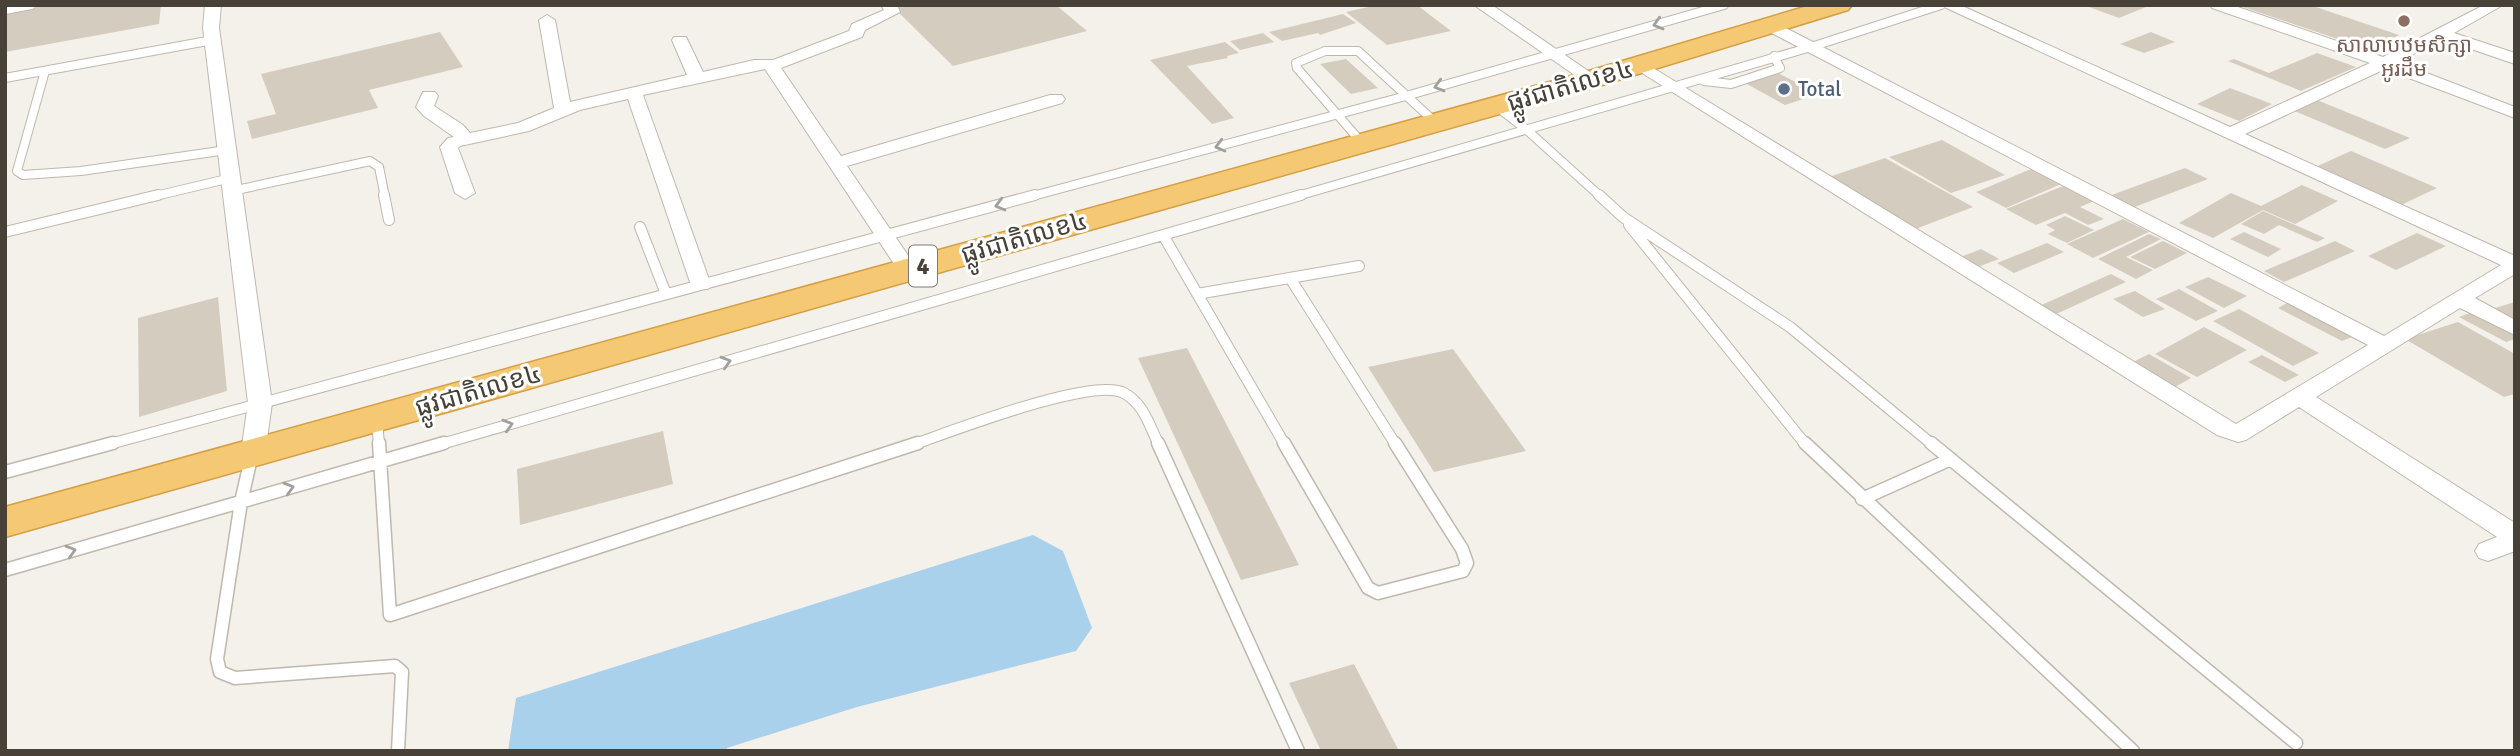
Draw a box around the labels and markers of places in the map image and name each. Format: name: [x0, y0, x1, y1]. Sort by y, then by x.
marker: សាលាបឋមសិក្សា អូរដឹម: [2396, 13, 2412, 29]
place label: សាលាបឋមសិក្សា អូរដឹម: [2336, 32, 2472, 83]
place label: Total: [1798, 76, 1841, 102]
marker: Total: [1776, 81, 1792, 97]

